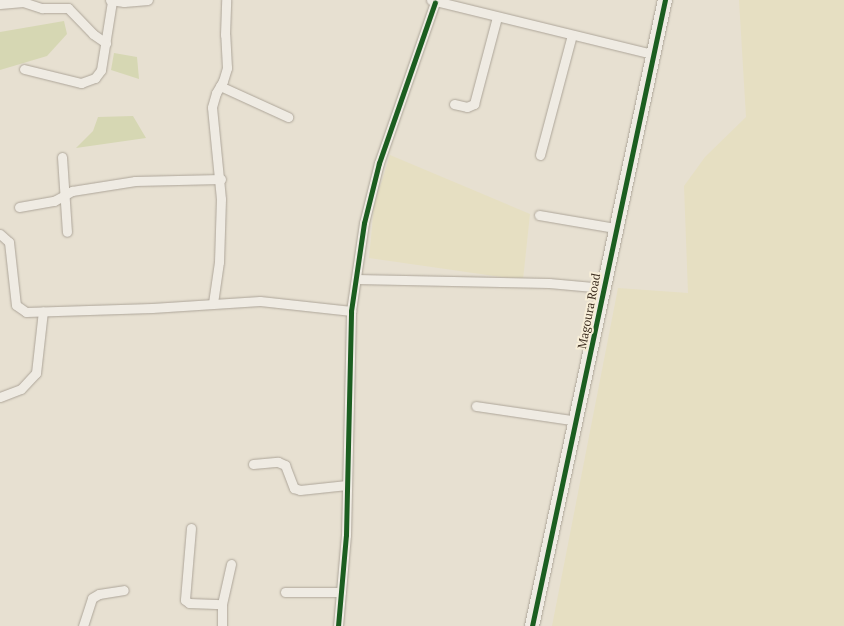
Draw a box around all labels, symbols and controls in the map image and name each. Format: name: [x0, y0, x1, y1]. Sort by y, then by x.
street label: Magoura Road: [575, 272, 603, 350]

